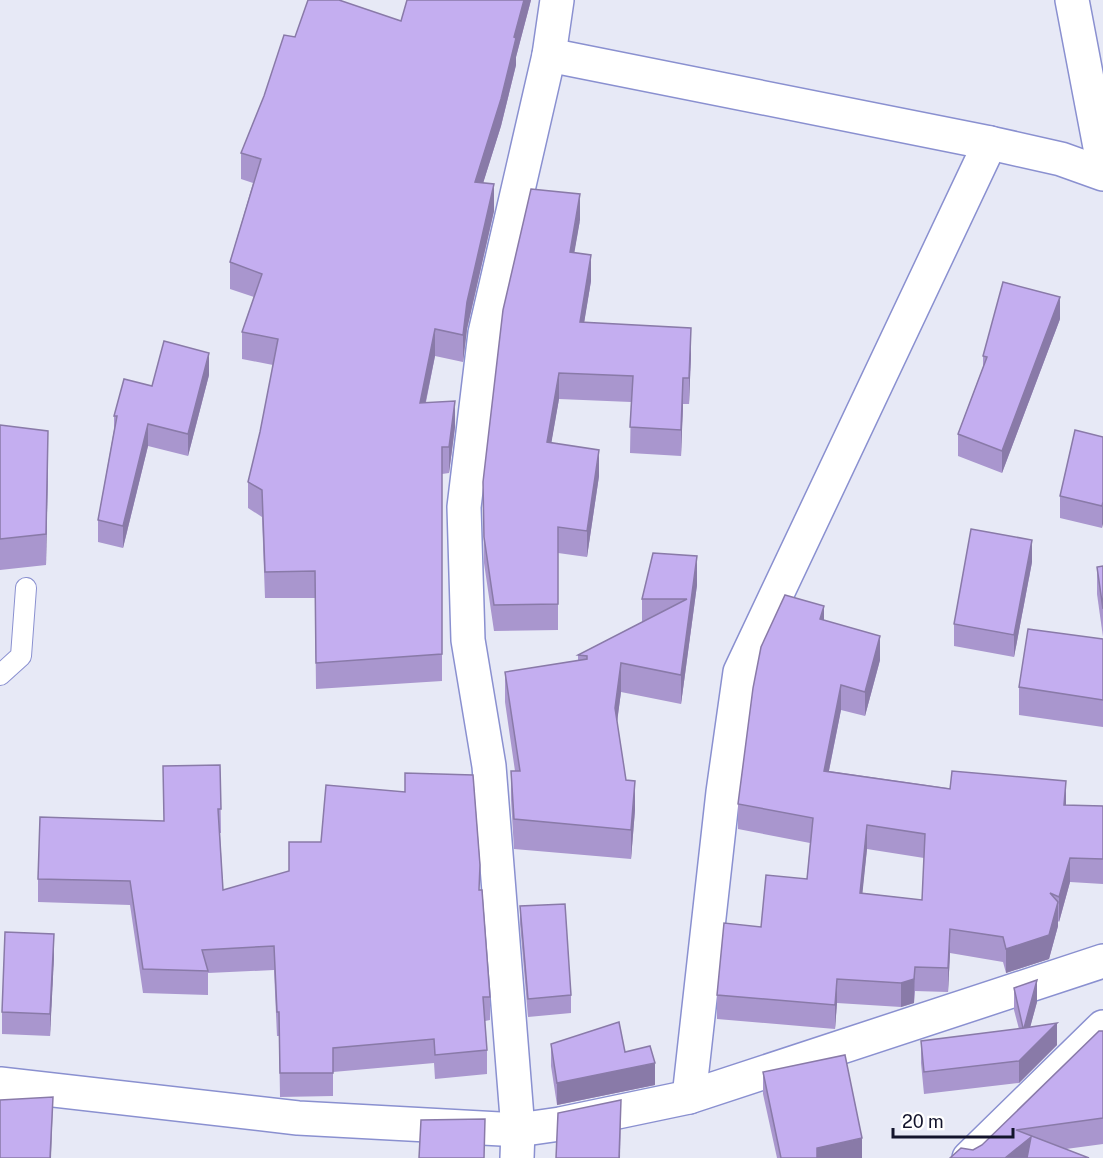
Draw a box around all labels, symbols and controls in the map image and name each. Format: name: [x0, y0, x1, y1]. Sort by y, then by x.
scale bar: [893, 1101, 1013, 1139]
text: 20 m: [902, 1111, 944, 1132]

